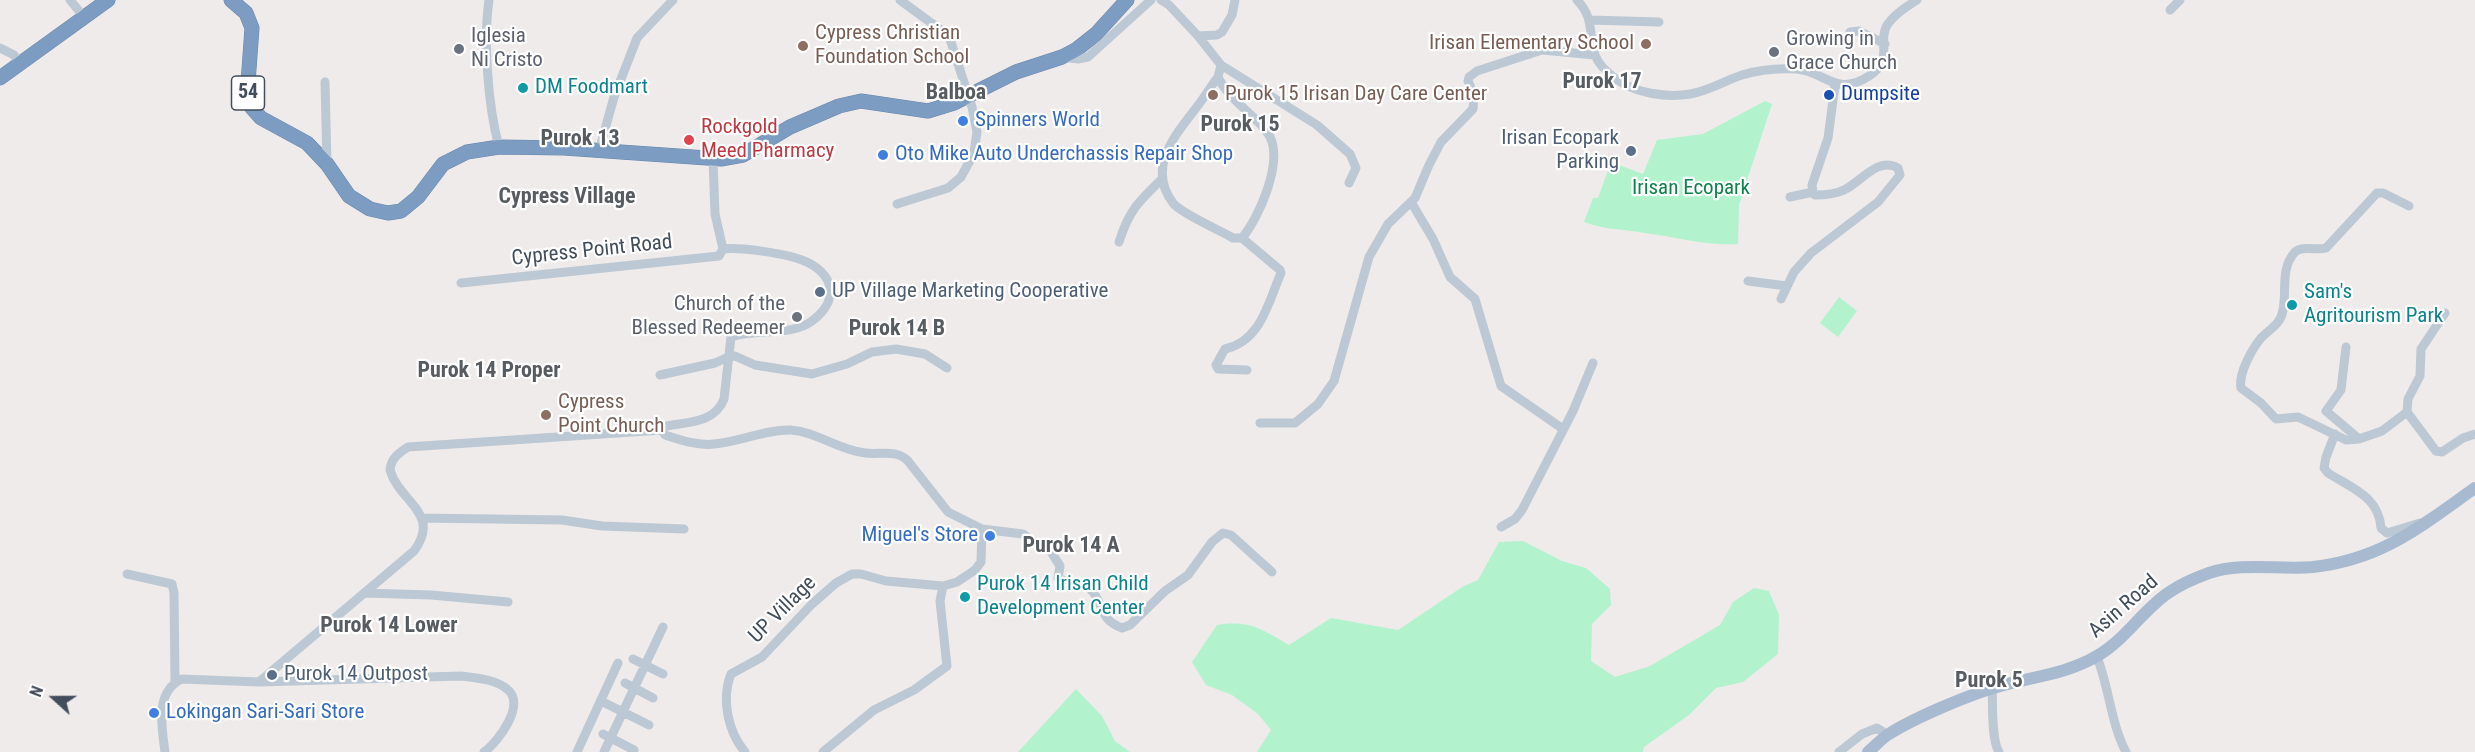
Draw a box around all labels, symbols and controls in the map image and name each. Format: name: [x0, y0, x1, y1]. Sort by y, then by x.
place label: Cypress Christian Foundation School: [815, 21, 969, 71]
place label: Iglesia Ni Cristo: [471, 24, 543, 74]
place label: Growing in Grace Church: [1786, 27, 1897, 77]
place label: Irisan Elementary School: [1429, 31, 1634, 57]
marker: Irisan Elementary School: [1639, 37, 1653, 51]
marker: Cypress Christian Foundation School: [796, 39, 810, 53]
marker: Iglesia Ni Cristo: [452, 42, 466, 56]
marker: Growing in Grace Church: [1767, 45, 1781, 59]
district label: Purok 17: [1563, 69, 1641, 95]
place label: DM Foodmart: [535, 75, 648, 101]
road number: 54: [232, 76, 264, 110]
district label: Balboa: [926, 80, 986, 106]
marker: DM Foodmart: [516, 81, 530, 95]
place label: Purok 15 Irisan Day Care Center: [1225, 82, 1487, 108]
place label: Dumpsite: [1841, 82, 1920, 108]
marker: Purok 15 Irisan Day Care Center: [1206, 88, 1220, 102]
marker: Dumpsite: [1822, 88, 1836, 102]
place label: Spinners World: [975, 108, 1100, 134]
district label: Purok 15: [1201, 112, 1279, 138]
marker: Spinners World: [956, 114, 970, 128]
place label: Rockgold Meed Pharmacy: [701, 115, 834, 165]
district label: Purok 13: [541, 126, 619, 152]
place label: Irisan Ecopark Parking: [1501, 126, 1619, 176]
marker: Rockgold Meed Pharmacy: [682, 133, 696, 147]
place label: Oto Mike Auto Underchassis Repair Shop: [895, 142, 1233, 168]
marker: Irisan Ecopark Parking: [1624, 144, 1638, 158]
marker: Oto Mike Auto Underchassis Repair Shop: [876, 148, 890, 162]
park label: Irisan Ecopark: [1632, 176, 1750, 202]
district label: Cypress Village: [498, 184, 636, 210]
street label: Cypress Point Road: [510, 230, 674, 272]
place label: UP Village Marketing Cooperative: [832, 279, 1108, 305]
place label: Sam's Agritourism Park: [2304, 280, 2443, 330]
marker: UP Village Marketing Cooperative: [813, 285, 827, 299]
place label: Church of the Blessed Redeemer: [631, 292, 785, 342]
marker: Sam's Agritourism Park: [2285, 298, 2299, 312]
marker: Church of the Blessed Redeemer: [790, 310, 804, 324]
district label: Purok 14 B: [849, 316, 945, 342]
district label: Purok 14 Proper: [417, 358, 561, 384]
place label: Cypress Point Church: [558, 390, 664, 440]
marker: Cypress Point Church: [539, 408, 553, 422]
place label: Miguel's Store: [861, 523, 978, 549]
marker: Miguel's Store: [983, 529, 997, 543]
district label: Purok 14 A: [1022, 533, 1120, 559]
street label: Asin Road: [2084, 570, 2164, 644]
street label: UP Village: [744, 571, 822, 649]
place label: Purok 14 Irisan Child Development Center: [977, 572, 1149, 622]
marker: Purok 14 Irisan Child Development Center: [958, 590, 972, 604]
district label: Purok 14 Lower: [320, 613, 458, 639]
place label: Purok 14 Outpost: [284, 662, 428, 688]
north arrow: [24, 668, 84, 728]
marker: Purok 14 Outpost: [265, 668, 279, 682]
district label: Purok 5: [1955, 668, 2023, 694]
text: N: [26, 683, 47, 699]
place label: Lokingan Sari-Sari Store: [166, 700, 364, 726]
marker: Lokingan Sari-Sari Store: [147, 706, 161, 720]

